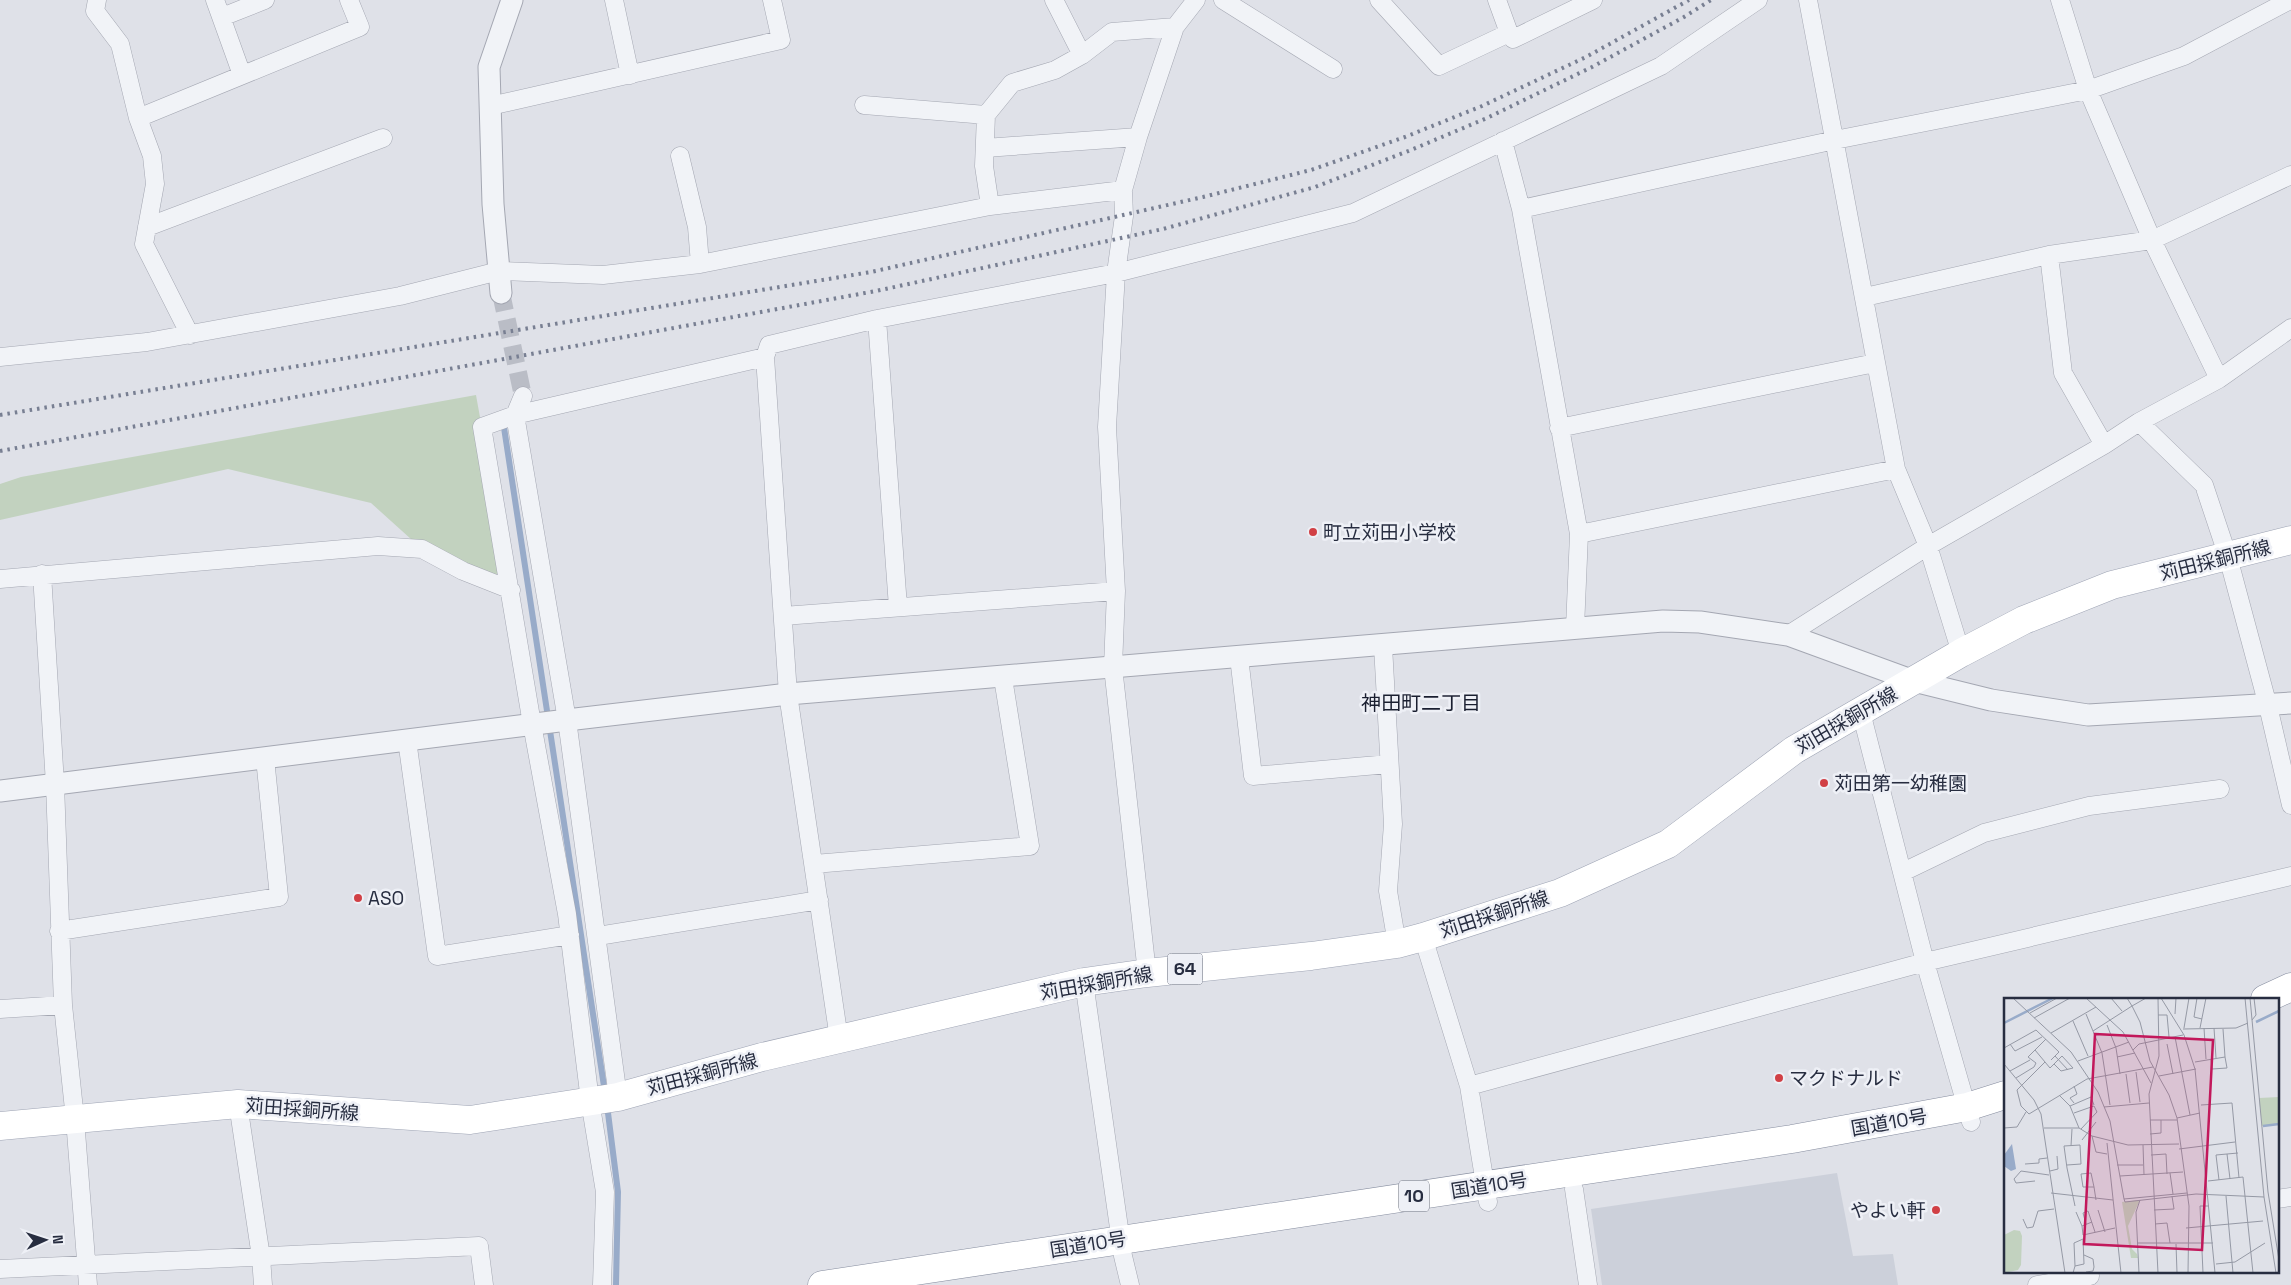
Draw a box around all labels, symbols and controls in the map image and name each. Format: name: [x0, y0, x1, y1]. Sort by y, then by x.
place label: 町立苅田小学校: [1323, 520, 1456, 545]
marker: 町立苅田小学校: [1307, 526, 1319, 538]
street label: 苅田採銅所線: [2157, 535, 2273, 586]
street label: 苅田採銅所線: [1791, 681, 1902, 760]
district label: 神田町二丁目: [1361, 690, 1481, 716]
place label: 苅田第一幼稚園: [1834, 771, 1967, 796]
marker: 苅田第一幼稚園: [1818, 777, 1830, 789]
street label: 苅田採銅所線: [1436, 885, 1552, 944]
place label: ASO: [368, 886, 404, 911]
marker: ASO: [352, 892, 364, 904]
road number: 64: [1168, 954, 1202, 984]
street label: 苅田採銅所線: [1038, 961, 1154, 1006]
inset map: [2004, 998, 2278, 1272]
street label: 苅田採銅所線: [644, 1048, 760, 1101]
place label: マクドナルド: [1789, 1066, 1903, 1091]
marker: マクドナルド: [1773, 1072, 1785, 1084]
street label: 苅田採銅所線: [244, 1093, 360, 1126]
street label: 国道10号: [1849, 1103, 1929, 1141]
street label: 国道10号: [1449, 1167, 1529, 1204]
road number: 10: [1399, 1180, 1429, 1212]
place label: やよい軒: [1850, 1198, 1926, 1223]
marker: やよい軒: [1930, 1204, 1942, 1216]
north arrow: [20, 1215, 70, 1265]
street label: 国道10号: [1048, 1226, 1128, 1263]
text: N: [49, 1234, 67, 1244]

